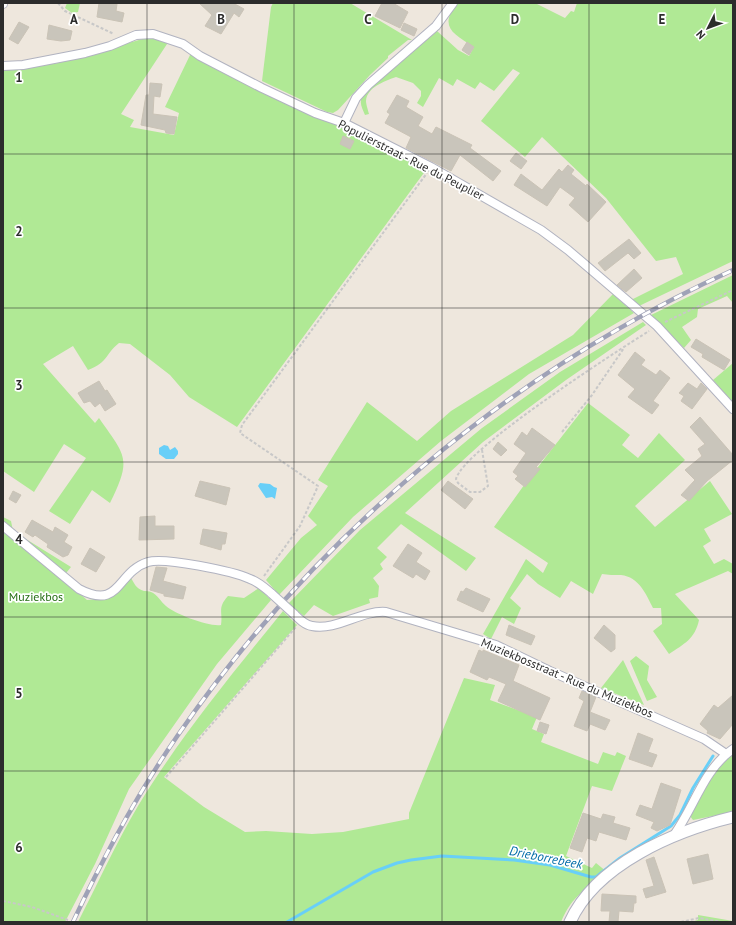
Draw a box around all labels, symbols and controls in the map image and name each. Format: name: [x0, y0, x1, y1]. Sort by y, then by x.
north arrow: [688, 8, 728, 48]
text: A: [70, 11, 78, 28]
text: B: [217, 11, 225, 28]
text: C: [364, 11, 372, 28]
text: D: [511, 11, 519, 28]
text: E: [659, 11, 666, 28]
text: N: [693, 27, 708, 42]
text: 1: [15, 69, 23, 86]
street label: Populierstraat - Rue du Peuplier: [336, 116, 487, 203]
text: 2: [15, 223, 23, 240]
text: 3: [15, 377, 23, 394]
text: 4: [15, 531, 23, 548]
park label: Muziekbos: [9, 589, 63, 604]
street label: Muziekbosstraat - Rue du Muziekbos: [479, 634, 656, 721]
text: 5: [15, 685, 23, 702]
text: 6: [15, 839, 23, 856]
water label: Drieborrebeek: [508, 842, 585, 873]

